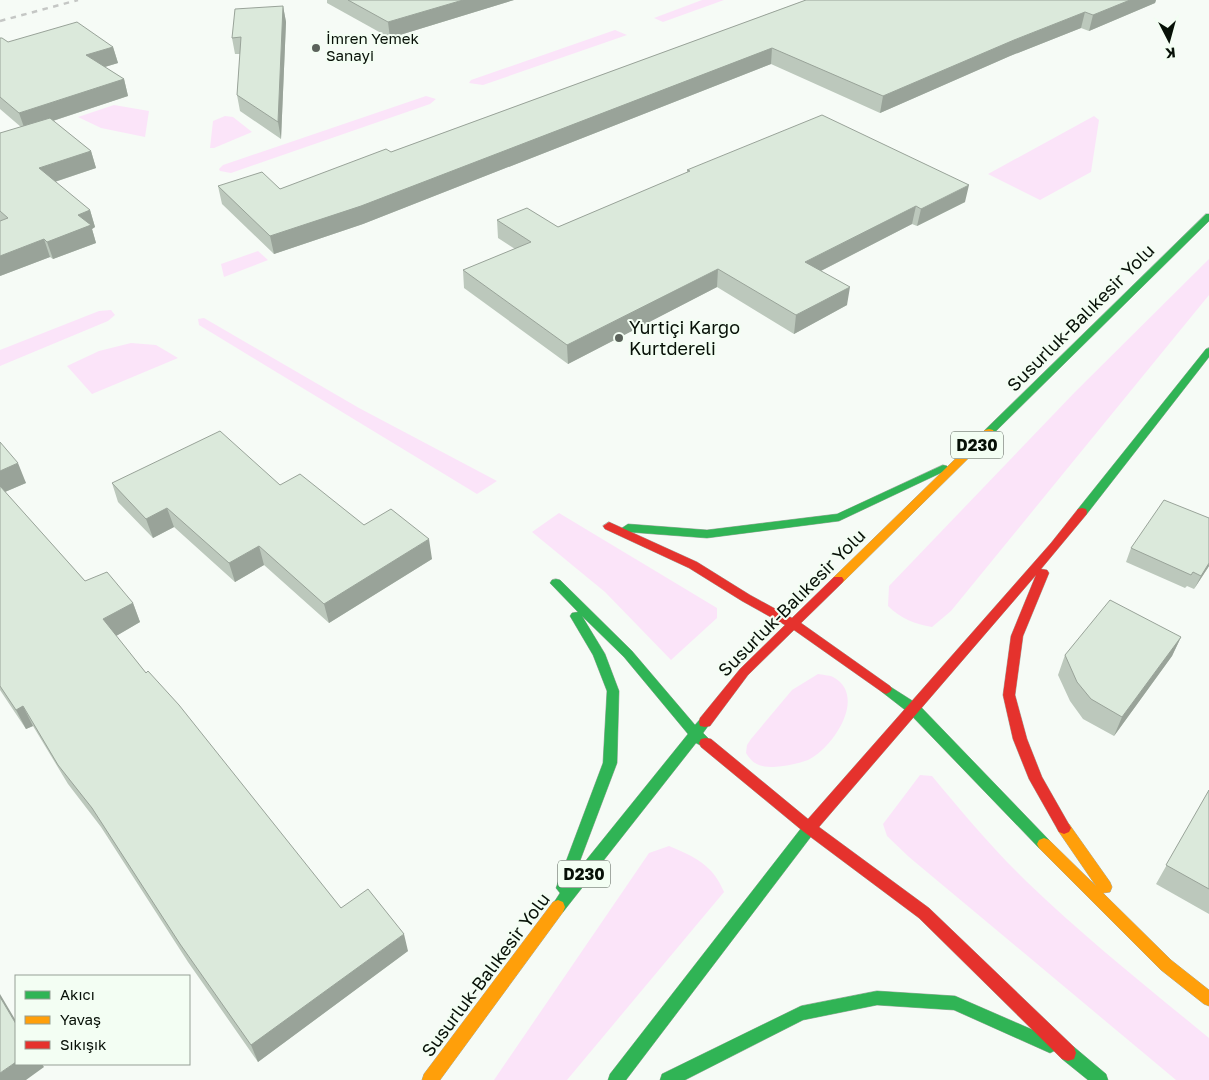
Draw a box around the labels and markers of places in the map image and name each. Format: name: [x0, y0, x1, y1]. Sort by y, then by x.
place label: İmren Yemek Sanayi: [326, 29, 419, 64]
marker: İmren Yemek Sanayi: [310, 42, 322, 54]
place label: Yurtiçi Kargo Kurtdereli: [629, 316, 740, 359]
marker: Yurtiçi Kargo Kurtdereli: [613, 332, 625, 344]

